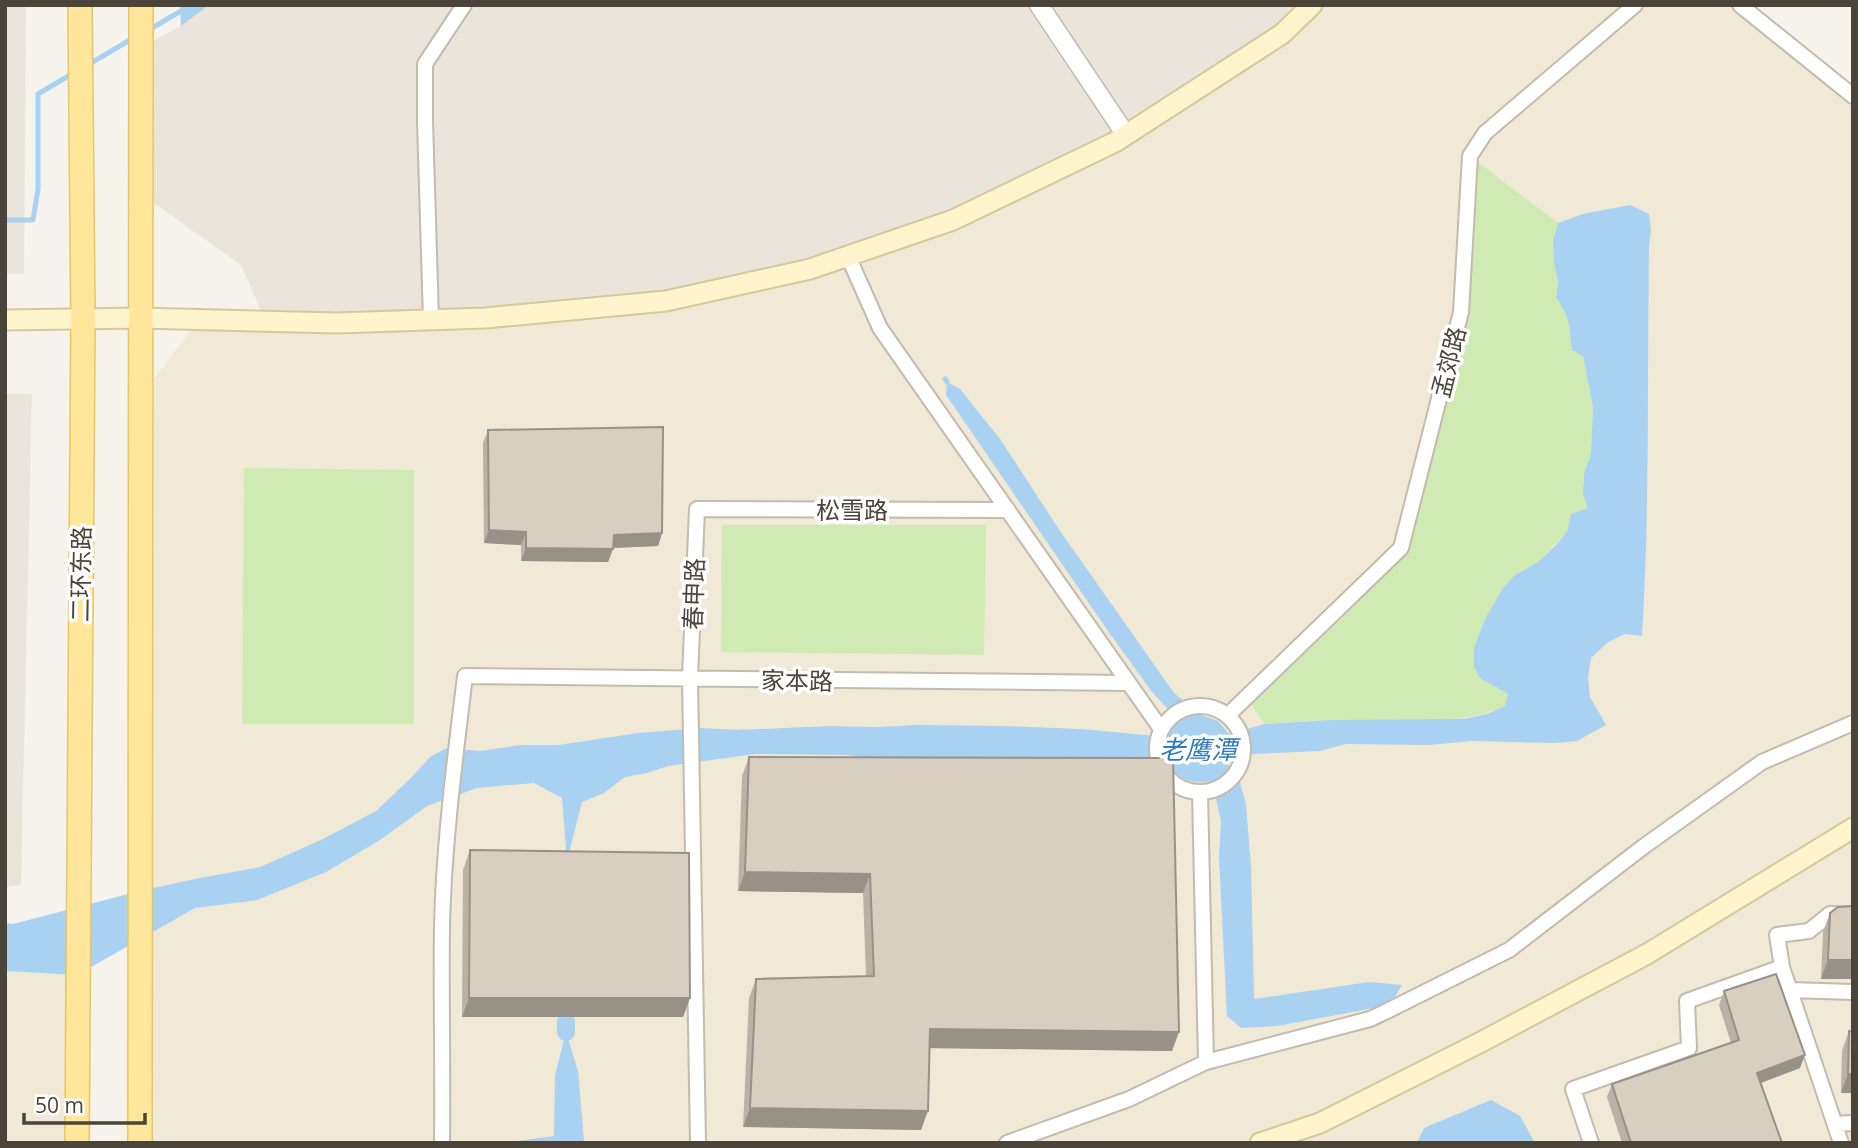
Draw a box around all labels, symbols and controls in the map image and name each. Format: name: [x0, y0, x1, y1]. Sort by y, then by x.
street label: 孟郊路: [1423, 323, 1473, 401]
street label: 松雪路: [816, 493, 888, 526]
street label: 二环东路: [63, 526, 97, 622]
street label: 春申路: [675, 557, 711, 631]
street label: 家本路: [761, 663, 833, 697]
water label: 老鹰潭: [1159, 731, 1241, 767]
scale bar: [24, 1082, 145, 1126]
text: 50 m: [35, 1091, 84, 1119]

